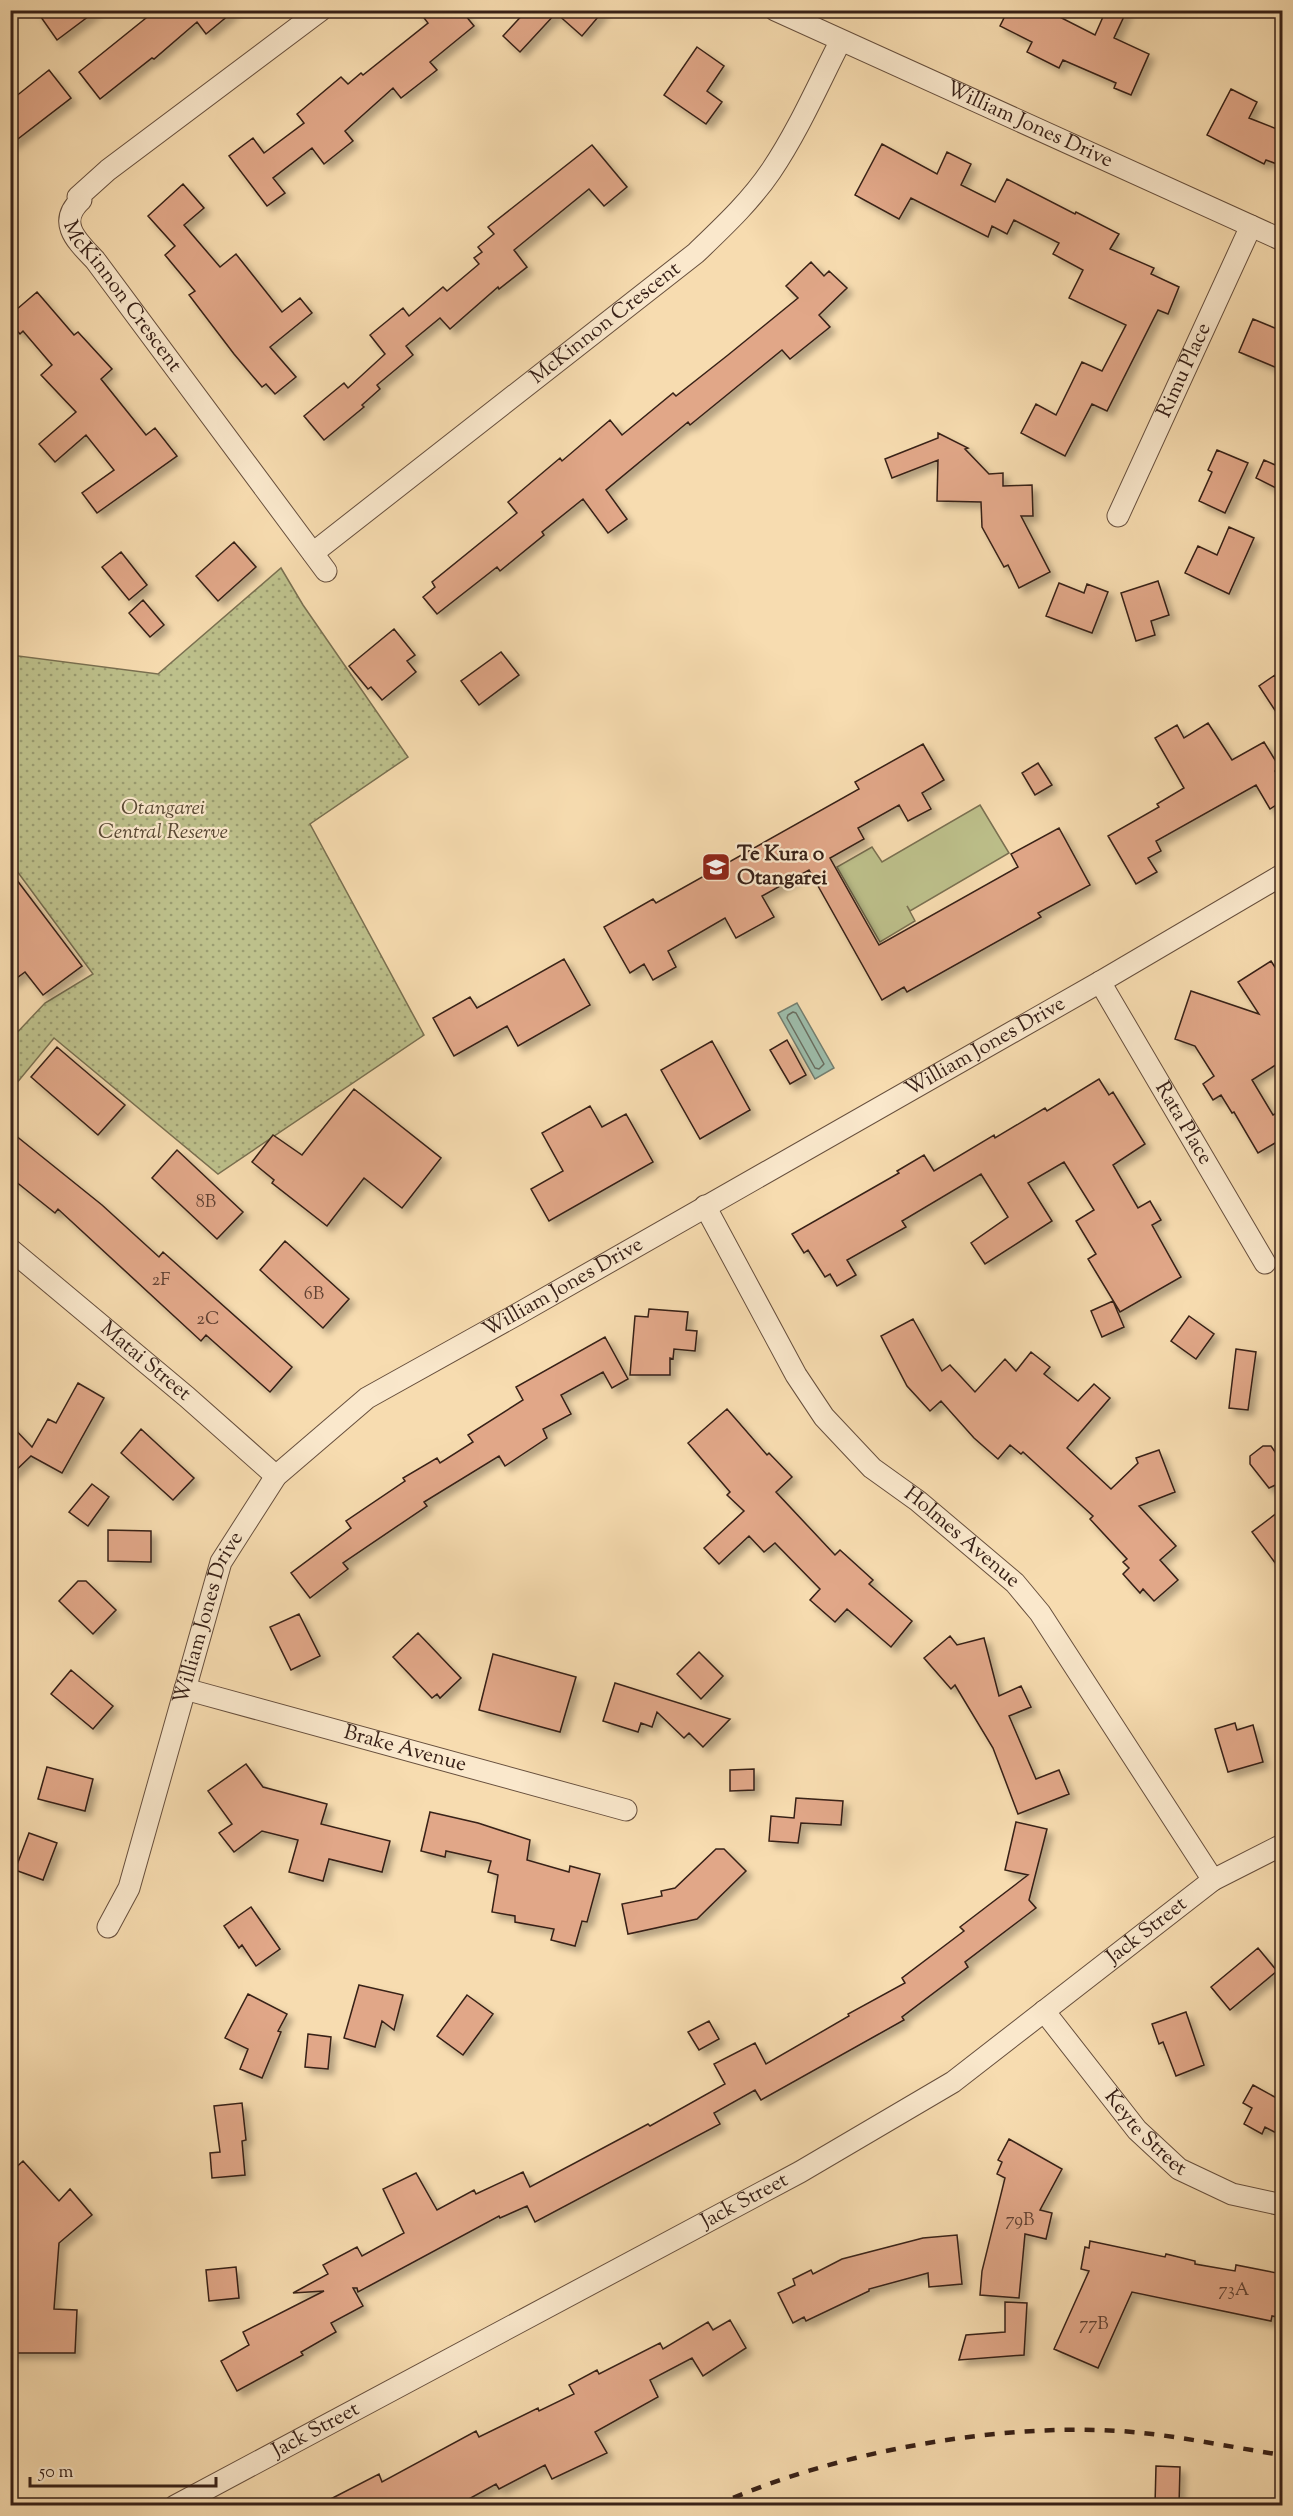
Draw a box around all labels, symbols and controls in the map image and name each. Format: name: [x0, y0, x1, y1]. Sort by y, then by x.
street label: William Jones Drive: [941, 74, 1117, 176]
street label: McKinnon Crescent: [54, 216, 189, 379]
street label: McKinnon Crescent: [524, 255, 688, 392]
street label: Rimu Place: [1150, 318, 1219, 423]
park label: Otangarei Central Reserve: [98, 794, 228, 848]
place label: Te Kura o Otangarei: [737, 840, 827, 894]
school or university icon: Te Kura o Otangarei: [700, 851, 732, 883]
street label: William Jones Drive: [900, 990, 1071, 1105]
street label: Rata Place: [1147, 1076, 1219, 1171]
house number: 8B: [196, 1190, 216, 1216]
street label: William Jones Drive: [478, 1230, 649, 1345]
house number: 2F: [152, 1268, 170, 1294]
house number: 6B: [304, 1282, 324, 1308]
house number: 2C: [197, 1307, 219, 1333]
street label: Matai Street: [93, 1315, 197, 1409]
street label: Holmes Avenue: [897, 1480, 1026, 1596]
street label: William Jones Drive: [167, 1526, 251, 1708]
street label: Brake Avenue: [340, 1718, 470, 1781]
street label: Jack Street: [1100, 1890, 1194, 1973]
street label: Keyte Street: [1096, 2084, 1190, 2185]
street label: Jack Street: [695, 2166, 794, 2238]
house number: 79B: [1006, 2208, 1034, 2234]
house number: 73A: [1219, 2278, 1250, 2304]
house number: 77B: [1079, 2312, 1109, 2338]
street label: Jack Street: [266, 2395, 365, 2467]
scale bar: [30, 2450, 216, 2488]
text: 50 m: [38, 2460, 74, 2486]

